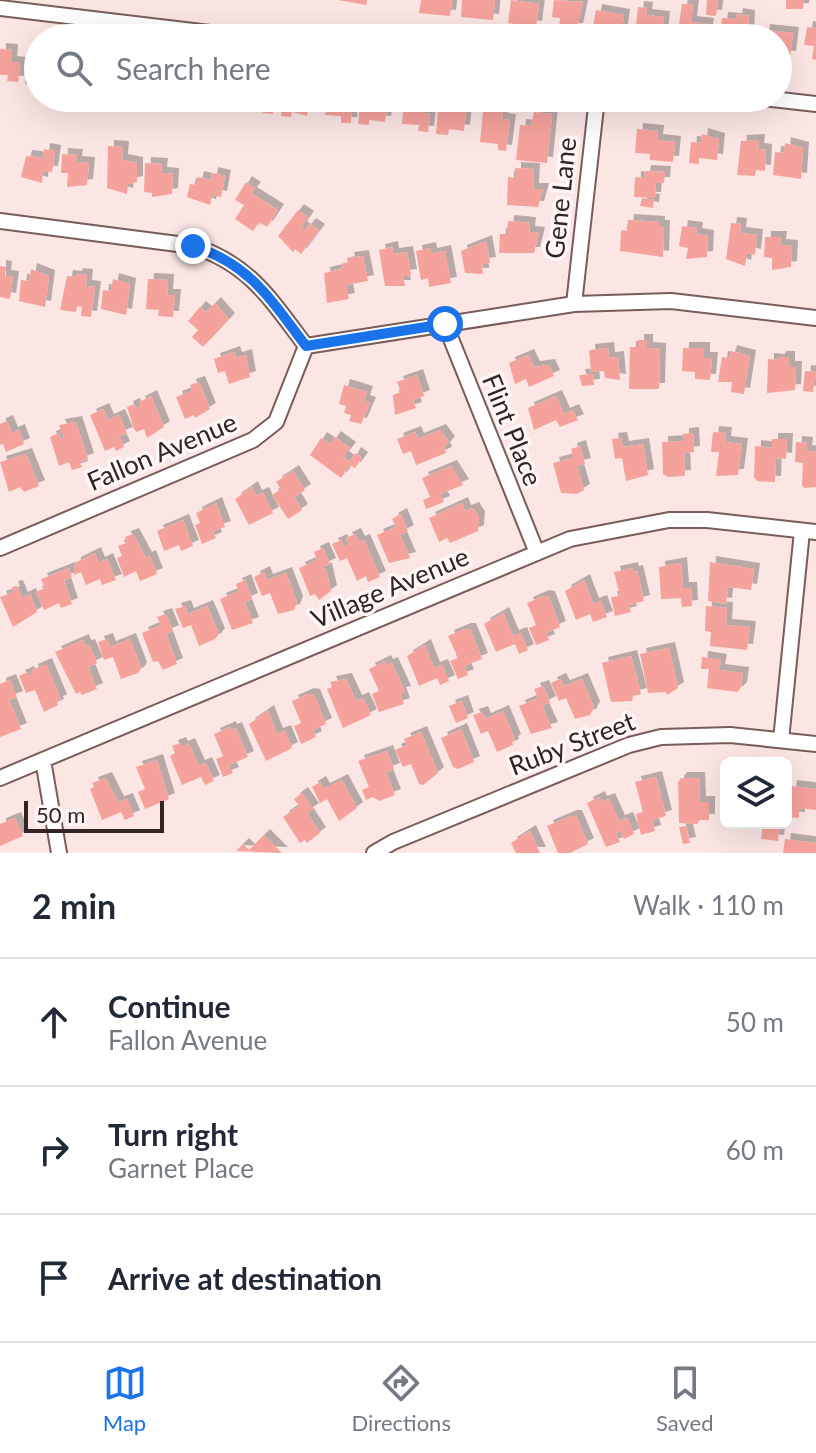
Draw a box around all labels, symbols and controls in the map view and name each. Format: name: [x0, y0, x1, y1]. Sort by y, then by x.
search box: [24, 24, 792, 112]
icon: search: [52, 46, 96, 90]
text: Search here: [116, 50, 271, 86]
street label: Gene Lane: [538, 136, 582, 260]
route end: [175, 228, 211, 264]
route start: [427, 306, 463, 342]
street label: Flint Place: [476, 369, 550, 490]
street label: Fallon Avenue: [82, 405, 241, 497]
street label: Village Avenue: [306, 540, 473, 635]
street label: Ruby Street: [504, 704, 640, 782]
map controls: [720, 757, 792, 829]
button: layers: [720, 757, 792, 829]
scale bar: [24, 797, 164, 833]
text: 50 m: [36, 801, 85, 828]
text: 2 min: [32, 885, 116, 926]
text: Walk · 110 m: [633, 889, 784, 921]
text: Continue: [108, 988, 231, 1024]
icon: ahead: [32, 1000, 76, 1044]
text: 50 m: [726, 1006, 784, 1038]
text: Fallon Avenue: [108, 1024, 267, 1056]
text: Turn right: [108, 1116, 238, 1152]
icon: right: [32, 1128, 76, 1172]
text: 60 m: [726, 1134, 784, 1166]
text: Garnet Place: [108, 1152, 254, 1184]
icon: arrive: [32, 1256, 76, 1300]
text: Arrive at destination: [108, 1260, 382, 1296]
tab: Map: [103, 1361, 147, 1436]
tab: Directions: [352, 1361, 451, 1436]
tab: Saved: [656, 1361, 713, 1436]

